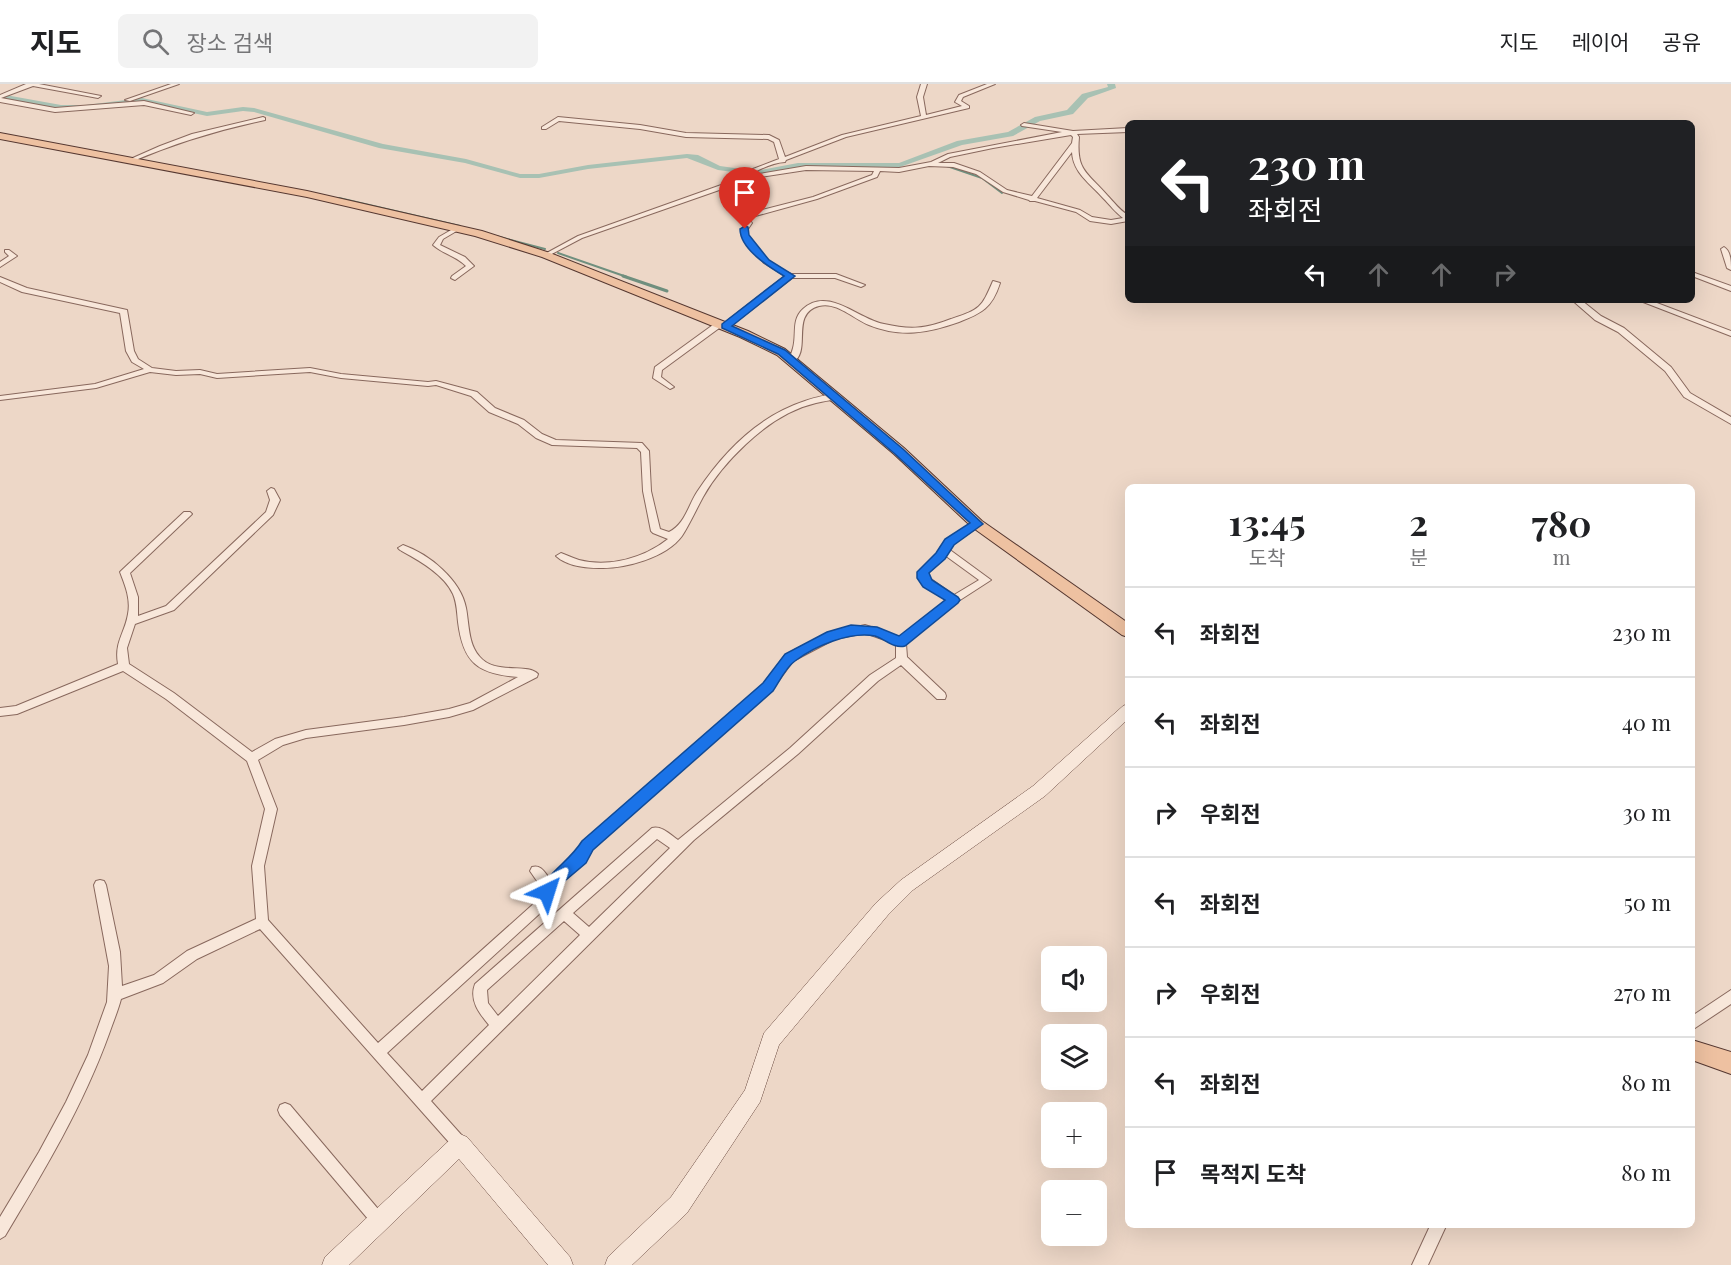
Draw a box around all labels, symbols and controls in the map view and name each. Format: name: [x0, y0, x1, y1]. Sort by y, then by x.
search box: [118, 14, 538, 68]
text: 지도: [30, 23, 82, 60]
icon: search: [139, 25, 172, 58]
text: 장소 검색: [187, 27, 273, 57]
text: 지도: [1500, 27, 1538, 55]
text: 레이어: [1571, 27, 1629, 55]
text: 공유: [1662, 27, 1701, 55]
text: 230 m: [1248, 135, 1365, 191]
icon: left: [1149, 144, 1227, 222]
pin: [719, 167, 770, 229]
icon: arrive: [728, 176, 761, 209]
text: 좌회전: [1248, 191, 1323, 227]
icon: left: [1299, 258, 1332, 291]
icon: ahead: [1362, 258, 1395, 291]
icon: ahead: [1425, 258, 1458, 291]
icon: right: [1488, 258, 1521, 291]
text: 13:45: [1229, 497, 1306, 545]
text: 2: [1409, 497, 1428, 545]
text: 780: [1532, 498, 1591, 546]
text: 도착: [1249, 543, 1286, 570]
text: 분: [1409, 543, 1428, 570]
text: m: [1553, 543, 1570, 570]
icon: left: [1149, 616, 1182, 649]
text: 230 m: [1612, 617, 1671, 647]
text: 좌회전: [1200, 618, 1261, 648]
icon: left: [1149, 706, 1182, 739]
text: 40 m: [1622, 707, 1671, 737]
text: 좌회전: [1200, 708, 1261, 738]
icon: right: [1149, 796, 1182, 829]
text: 30 m: [1623, 797, 1671, 827]
text: 우회전: [1200, 798, 1261, 828]
position arrow: [515, 860, 579, 924]
icon: left: [1149, 886, 1182, 919]
text: 50 m: [1624, 887, 1671, 917]
text: 좌회전: [1200, 888, 1261, 918]
map controls: [1041, 946, 1107, 1246]
button: sound: [1041, 946, 1107, 1012]
icon: right: [1149, 976, 1182, 1009]
text: 270 m: [1613, 977, 1671, 1007]
text: 우회전: [1200, 978, 1261, 1008]
button: layers: [1041, 1024, 1107, 1090]
icon: left: [1149, 1066, 1182, 1099]
text: 80 m: [1621, 1067, 1671, 1097]
text: 좌회전: [1200, 1068, 1261, 1098]
button: +: [1041, 1102, 1107, 1168]
icon: arrive: [1149, 1156, 1182, 1189]
text: 80 m: [1621, 1157, 1671, 1187]
text: 목적지 도착: [1200, 1158, 1306, 1188]
button: −: [1041, 1180, 1107, 1246]

